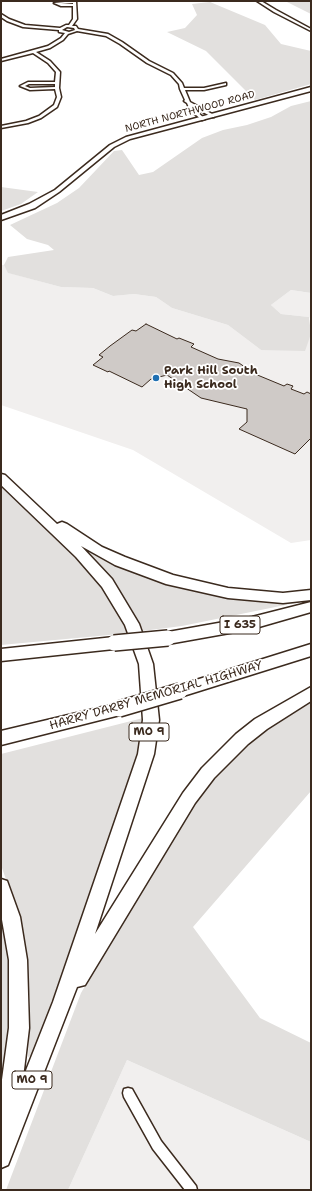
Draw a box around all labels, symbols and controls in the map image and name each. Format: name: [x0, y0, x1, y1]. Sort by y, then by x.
street label: NORTH NORTHWOOD ROAD: [124, 89, 256, 135]
place label: Park Hill South High School: [164, 364, 258, 392]
marker: Park Hill South High School: [151, 373, 161, 383]
road number: I 635: [220, 616, 260, 634]
street label: HARRY DARBY MEMORIAL HIGHWAY: [48, 659, 264, 733]
road number: MO 9: [129, 723, 169, 741]
road number: MO 9: [12, 1071, 52, 1089]

